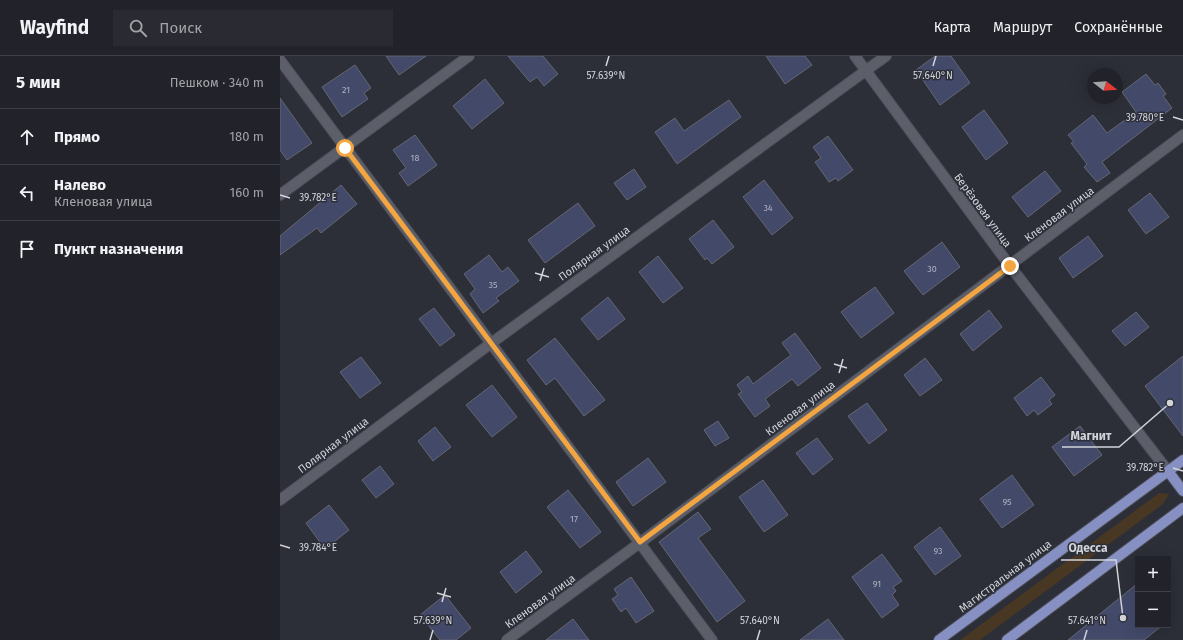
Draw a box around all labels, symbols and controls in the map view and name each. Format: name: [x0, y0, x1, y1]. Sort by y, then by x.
search box: [113, 10, 393, 46]
text: Wayfind: [20, 16, 89, 39]
icon: search: [127, 17, 149, 39]
text: Поиск: [159, 19, 202, 37]
text: Карта: [934, 19, 971, 36]
text: Маршрут: [993, 19, 1052, 36]
text: Сохранённые: [1074, 19, 1163, 36]
north arrow: [1087, 68, 1123, 104]
text: 57.639°N: [587, 70, 625, 82]
text: 57.640°N: [913, 70, 953, 82]
text: 5 мин: [16, 72, 61, 93]
text: Пешком · 340 m: [170, 75, 264, 90]
house number: 21: [342, 85, 350, 95]
text: 39.780°E: [1126, 112, 1164, 124]
icon: ahead: [16, 126, 38, 148]
text: Прямо: [54, 128, 100, 146]
text: 180 m: [229, 129, 264, 144]
route start: [336, 139, 354, 157]
house number: 18: [411, 153, 419, 163]
street label: Берёзовая улица: [951, 171, 1014, 250]
text: Налево: [54, 176, 106, 194]
icon: left: [16, 182, 38, 204]
street label: Кленовая улица: [1022, 184, 1097, 245]
text: 160 m: [230, 185, 264, 200]
text: 39.782°E: [299, 192, 337, 204]
text: Кленовая улица: [54, 194, 153, 209]
house number: 34: [763, 203, 773, 213]
street label: Полярная улица: [556, 223, 632, 284]
icon: arrive: [16, 238, 38, 260]
text: Пункт назначения: [54, 240, 183, 258]
route end: [1001, 257, 1019, 275]
house number: 30: [927, 264, 937, 274]
house number: 35: [488, 280, 498, 290]
street label: Кленовая улица: [763, 378, 838, 439]
street label: Полярная улица: [296, 415, 371, 476]
callout: Магнит: [1062, 423, 1119, 447]
text: Магнит: [1071, 429, 1112, 443]
text: 39.782°E: [1126, 462, 1164, 474]
house number: 95: [1002, 497, 1012, 507]
house number: 17: [570, 514, 578, 524]
callout: Одесса: [1061, 536, 1116, 560]
street label: Магистральная улица: [956, 537, 1054, 615]
text: Одесса: [1068, 541, 1108, 555]
text: 39.784°E: [299, 542, 337, 554]
house number: 93: [933, 546, 943, 556]
map controls: [1135, 556, 1171, 628]
button: +: [1135, 556, 1171, 592]
street label: Кленовая улица: [503, 572, 578, 631]
house number: 91: [873, 579, 881, 589]
button: −: [1135, 592, 1171, 628]
text: 57.639°N: [414, 615, 452, 627]
text: 57.640°N: [740, 615, 780, 627]
text: 57.641°N: [1068, 615, 1106, 627]

